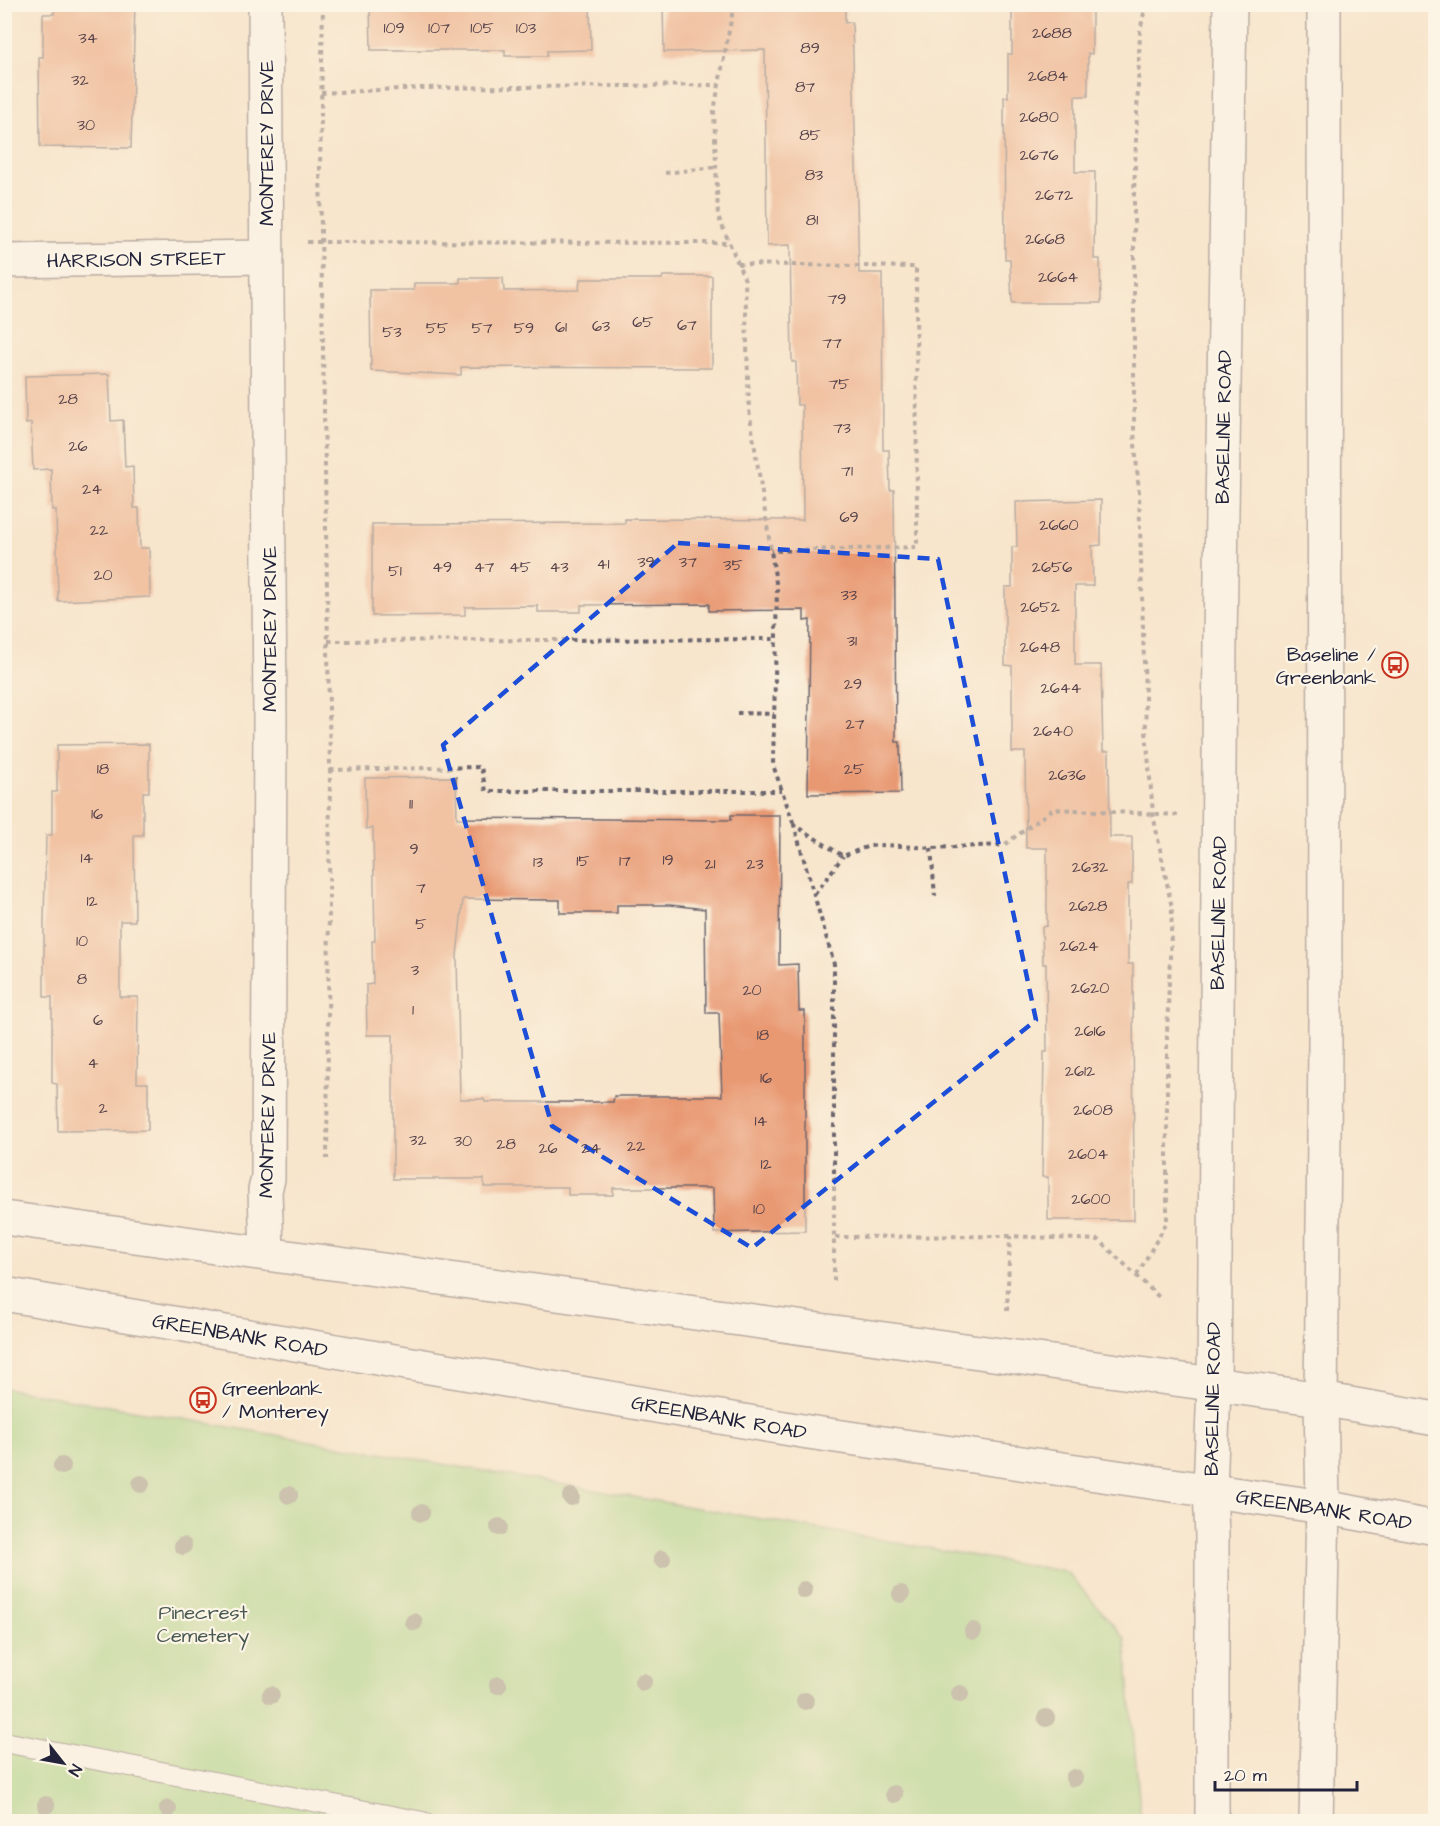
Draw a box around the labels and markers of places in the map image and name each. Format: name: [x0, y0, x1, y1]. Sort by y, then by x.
place label: Baseline / Greenbank: [1276, 641, 1376, 692]
bus stop icon: Baseline / Greenbank: [1380, 650, 1410, 680]
place label: Greenbank / Monterey: [222, 1375, 329, 1427]
bus stop icon: Greenbank / Monterey: [188, 1385, 218, 1415]

